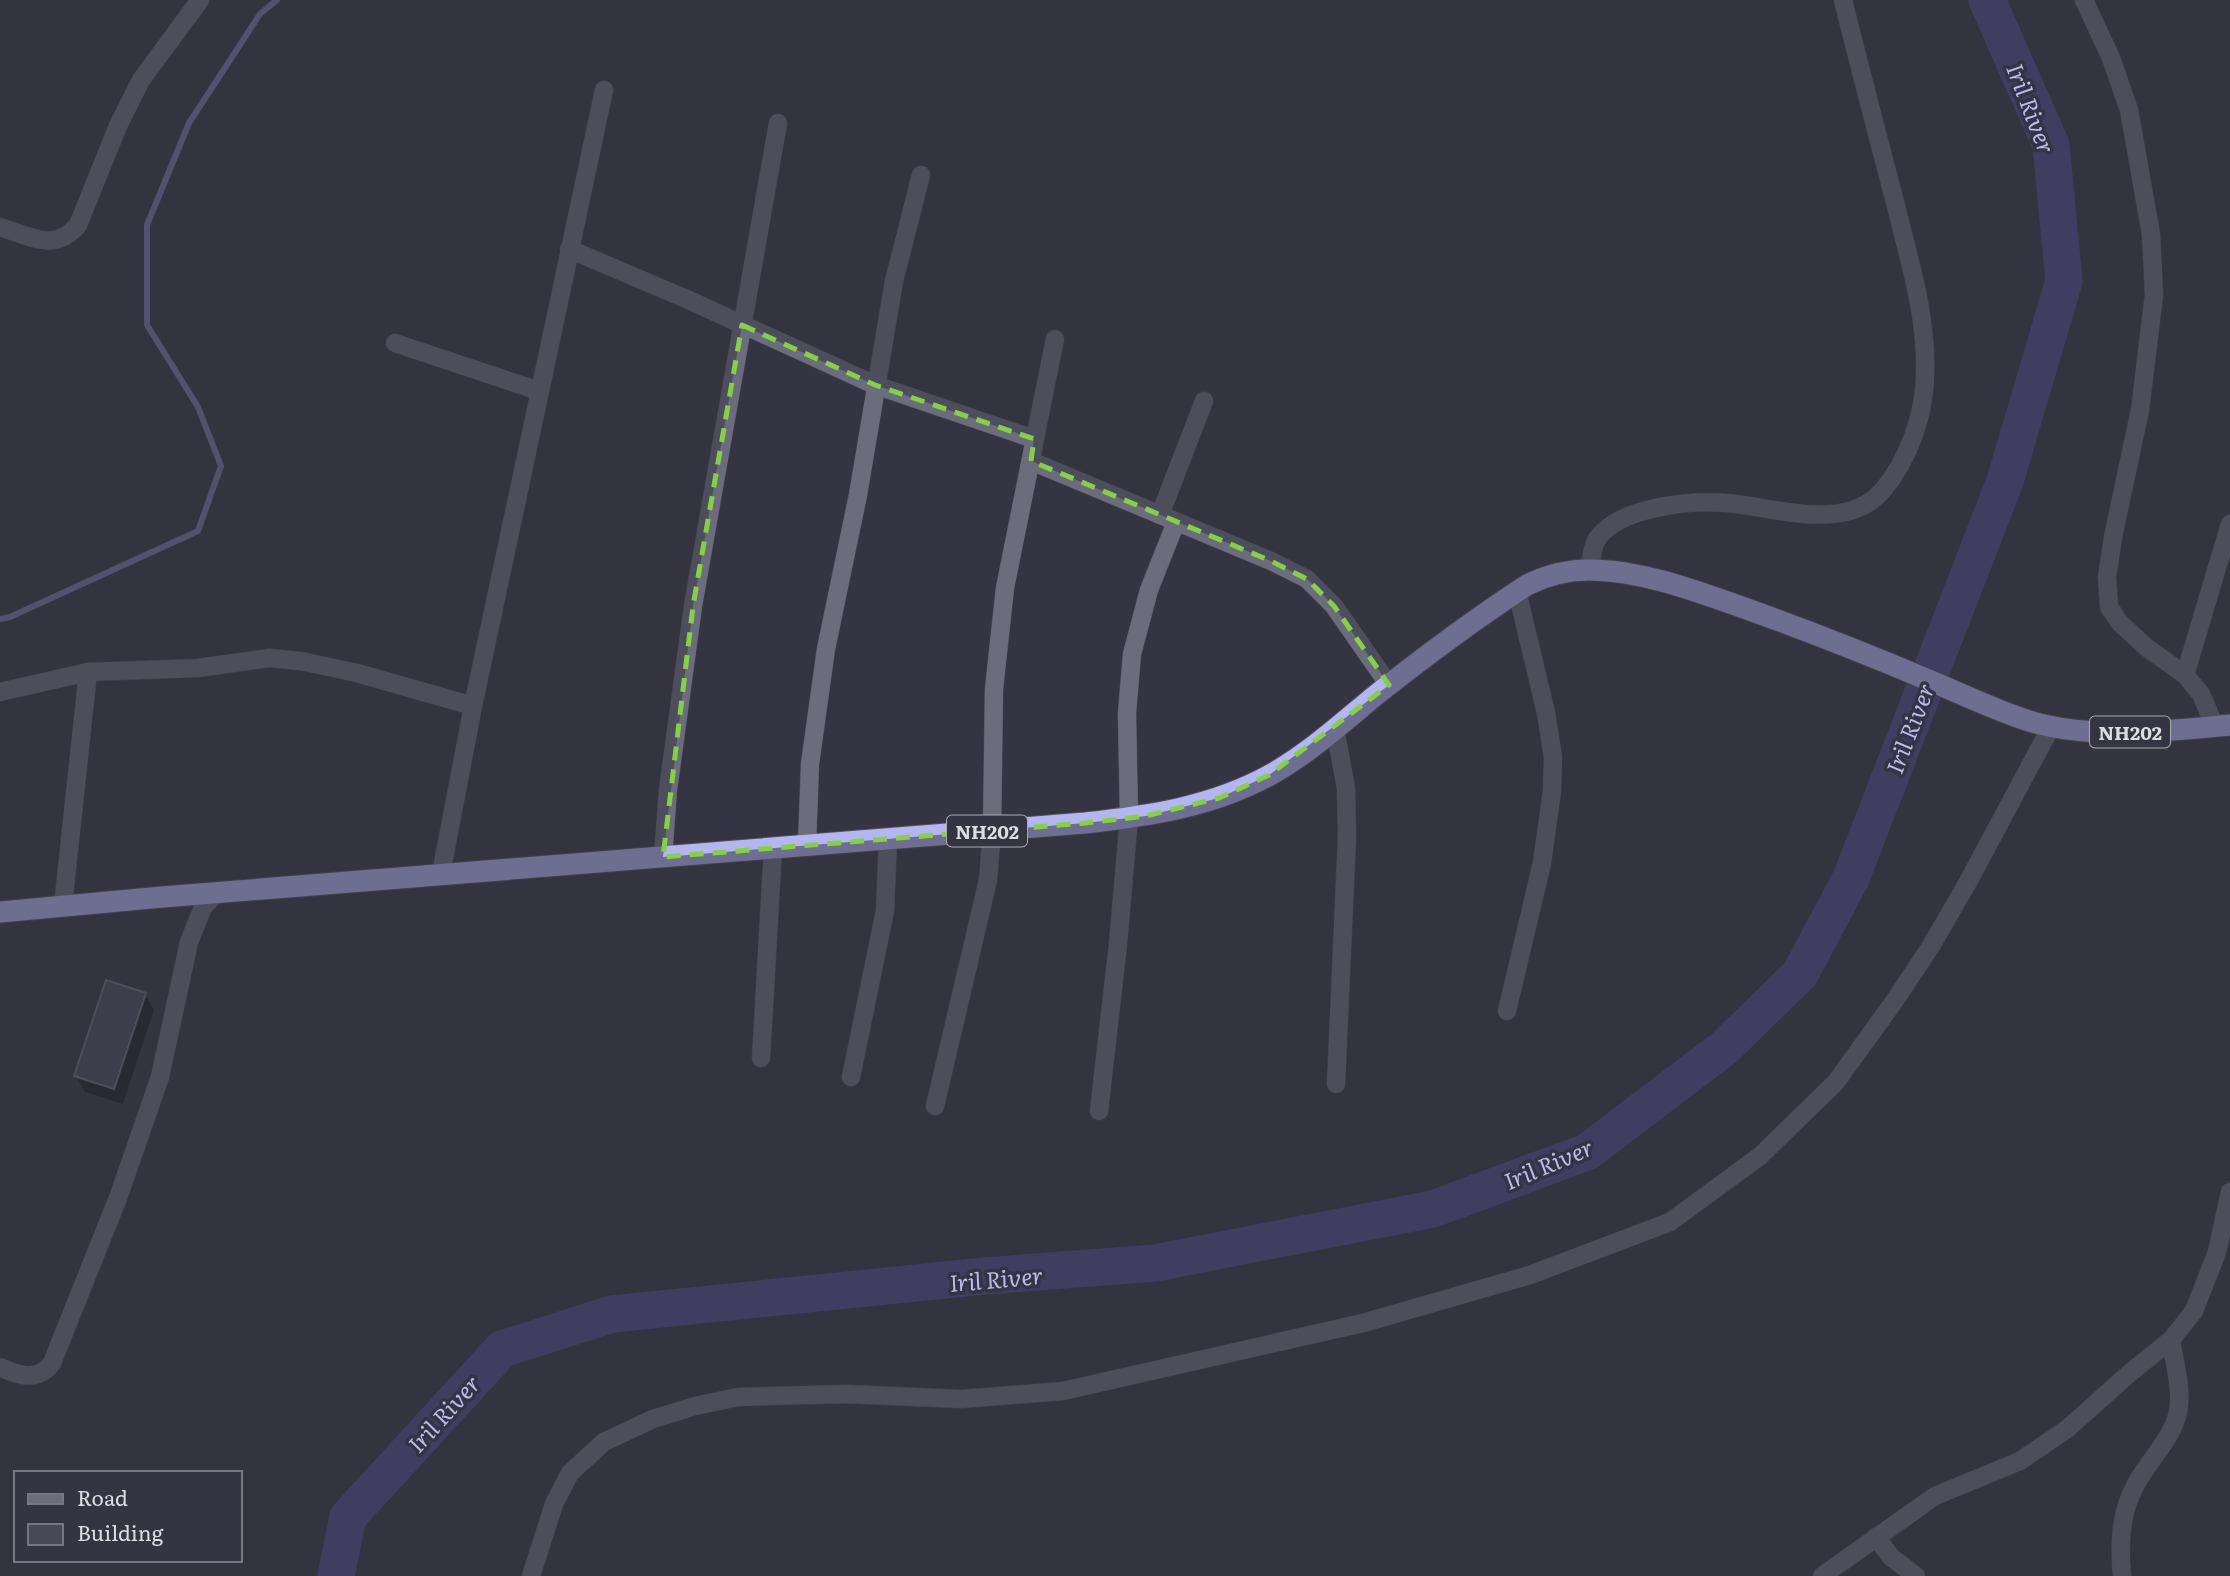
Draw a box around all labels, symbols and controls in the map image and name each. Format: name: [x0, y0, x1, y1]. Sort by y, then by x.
water label: Iril River: [1999, 58, 2065, 158]
water label: Iril River: [1876, 678, 1942, 778]
road number: NH202: [2090, 716, 2170, 748]
road number: NH202: [947, 816, 1027, 846]
water label: Iril River: [1498, 1129, 1598, 1197]
water label: Iril River: [948, 1257, 1044, 1299]
water label: Iril River: [399, 1367, 487, 1459]
legend: [14, 1471, 242, 1562]
text: Road: [77, 1481, 128, 1512]
text: Building: [77, 1516, 164, 1547]

